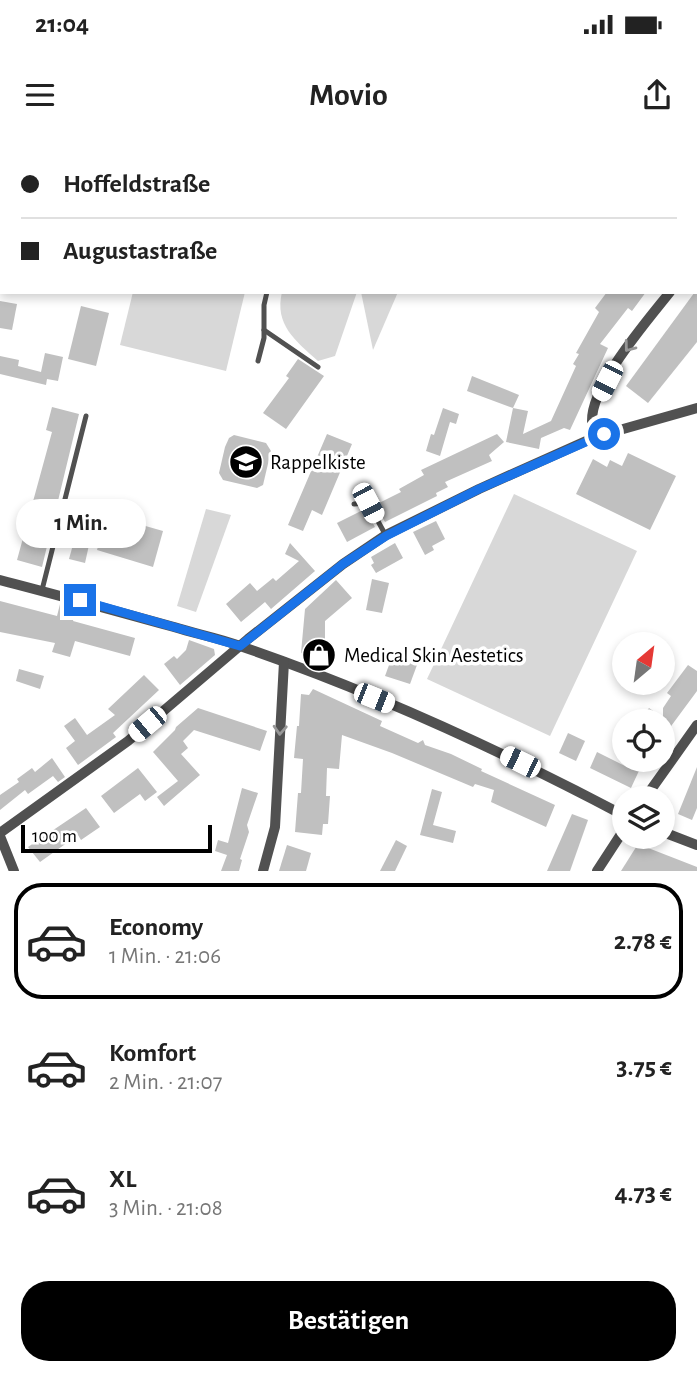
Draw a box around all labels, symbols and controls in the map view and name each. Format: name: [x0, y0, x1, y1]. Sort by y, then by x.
text: 21:04: [35, 11, 89, 37]
icon: menu: [21, 76, 59, 114]
icon: share: [638, 76, 676, 114]
text: Movio: [309, 79, 388, 111]
text: Hoffeldstraße: [63, 171, 210, 197]
text: Augustastraße: [63, 238, 217, 264]
one-way arrow: [624, 339, 637, 351]
car: [589, 358, 626, 404]
route start: [588, 418, 620, 450]
school or university icon: Rappelkiste: [227, 443, 265, 481]
place label: Rappelkiste: [270, 452, 366, 473]
car: [349, 480, 388, 526]
callout: 1 Min.: [15, 498, 145, 547]
text: 1 Min.: [54, 512, 108, 535]
route end: [64, 584, 96, 616]
north arrow: [612, 632, 676, 695]
map controls: [612, 632, 675, 849]
shop icon: Medical Skin Aestetics: [300, 636, 338, 674]
place label: Medical Skin Aestetics: [344, 645, 524, 666]
car: [351, 680, 398, 716]
car: [125, 702, 170, 746]
button: locate: [612, 709, 675, 772]
one-way arrow: [273, 725, 288, 736]
car: [497, 743, 544, 781]
button: layers: [612, 786, 675, 849]
scale bar: [21, 822, 212, 854]
text: 100 m: [32, 827, 77, 846]
icon: car: [25, 910, 88, 973]
text: Economy: [109, 914, 203, 940]
text: 2.78 €: [614, 928, 672, 954]
text: 1 Min. · 21:06: [109, 945, 221, 968]
icon: car: [25, 1036, 88, 1099]
text: Komfort: [109, 1040, 196, 1066]
text: 3.75 €: [616, 1054, 672, 1080]
text: 2 Min. · 21:07: [109, 1071, 222, 1094]
icon: car: [25, 1162, 88, 1225]
text: XL: [109, 1166, 136, 1192]
text: 4.73 €: [614, 1180, 672, 1206]
text: 3 Min. · 21:08: [109, 1197, 223, 1220]
button: Bestätigen: [21, 1281, 676, 1361]

